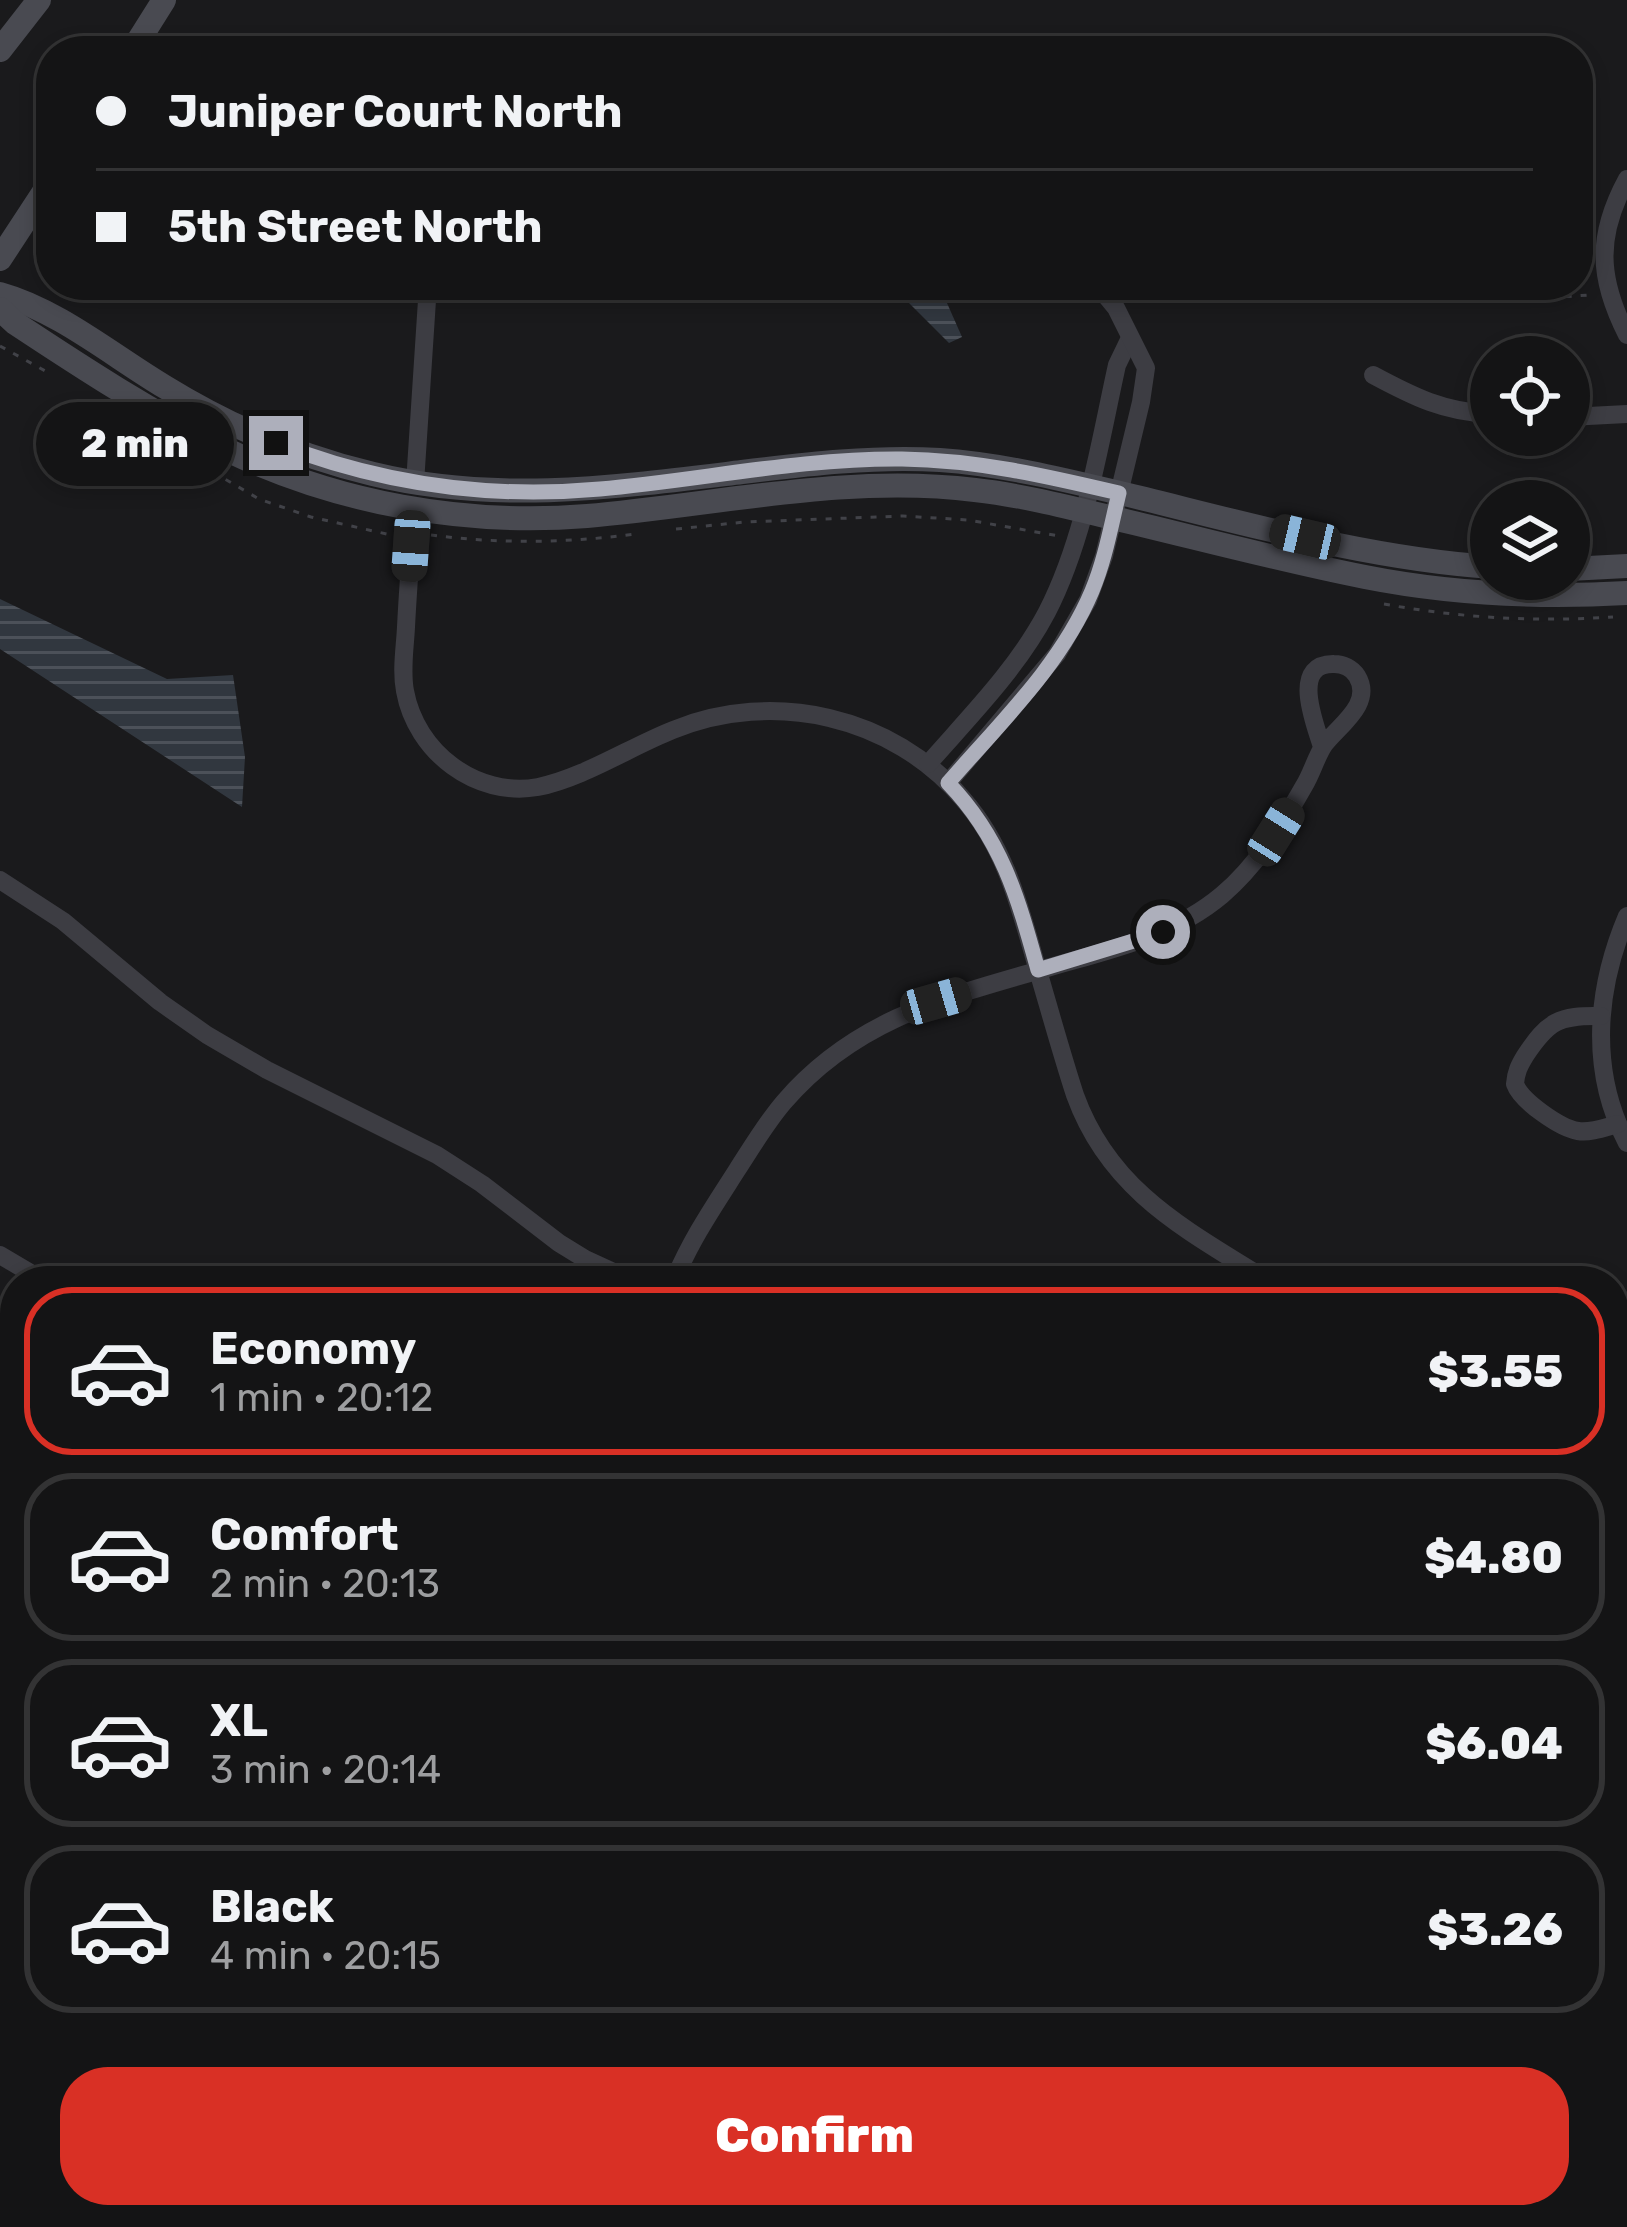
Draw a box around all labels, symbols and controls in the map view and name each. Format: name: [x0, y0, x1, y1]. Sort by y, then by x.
text: Juniper Court North: [168, 85, 623, 138]
text: 5th Street North: [168, 200, 543, 253]
map controls: [1470, 336, 1590, 600]
button: locate: [1470, 336, 1590, 456]
callout: 2 min: [36, 401, 234, 485]
route end: [249, 416, 303, 470]
text: 2 min: [81, 421, 189, 467]
button: layers: [1470, 480, 1590, 600]
car: [391, 509, 431, 583]
car: [1266, 511, 1344, 563]
car: [1242, 792, 1310, 872]
route start: [1136, 905, 1190, 959]
car: [896, 974, 976, 1028]
icon: car: [66, 1317, 174, 1425]
text: Economy: [210, 1322, 416, 1375]
text: $3.55: [1428, 1345, 1563, 1398]
text: 1 min · 20:12: [210, 1375, 433, 1421]
icon: car: [66, 1503, 174, 1611]
text: Comfort: [210, 1508, 399, 1561]
text: $4.80: [1424, 1531, 1563, 1584]
text: 2 min · 20:13: [210, 1561, 440, 1607]
icon: car: [66, 1689, 174, 1797]
text: XL: [210, 1694, 268, 1747]
text: $6.04: [1425, 1717, 1563, 1770]
text: 3 min · 20:14: [210, 1747, 441, 1793]
icon: car: [66, 1875, 174, 1983]
text: Black: [210, 1880, 334, 1933]
text: $3.26: [1427, 1903, 1563, 1956]
text: 4 min · 20:15: [210, 1933, 441, 1979]
button: Confirm: [60, 2067, 1569, 2205]

